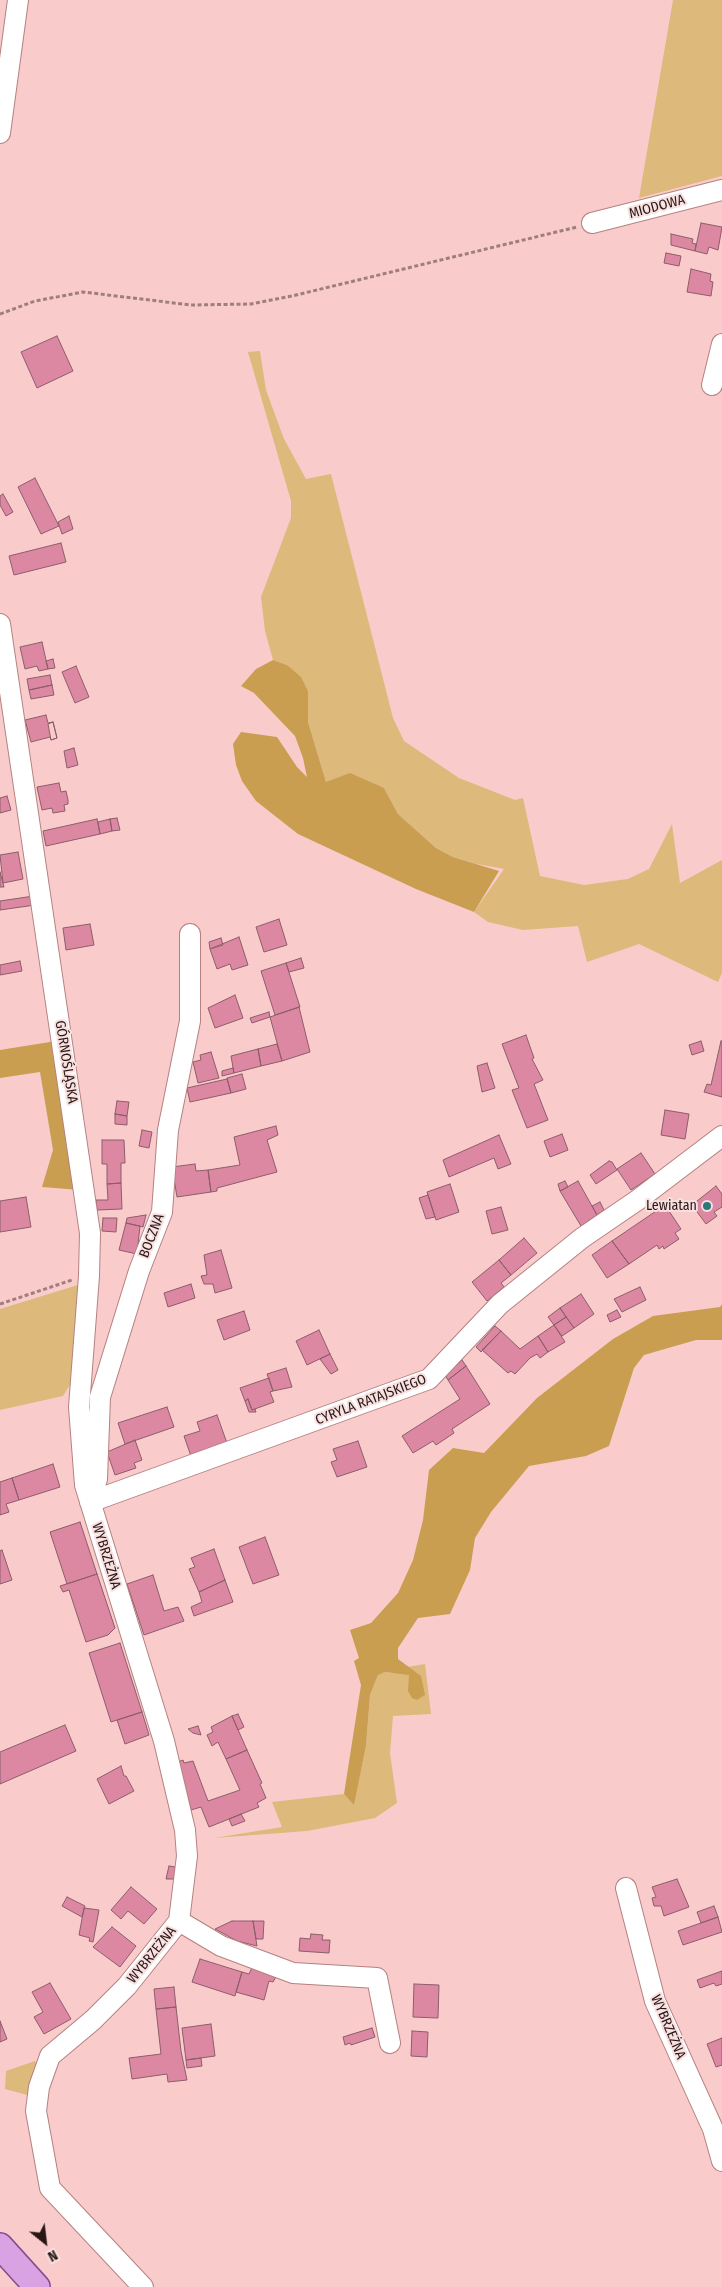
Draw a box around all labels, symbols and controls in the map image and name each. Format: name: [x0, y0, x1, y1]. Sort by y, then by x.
street label: MIODOWA: [627, 191, 687, 223]
street label: GÓRNOŚLĄSKA: [51, 1019, 81, 1105]
place label: Lewiatan: [646, 1198, 697, 1214]
marker: Lewiatan: [701, 1200, 713, 1212]
street label: BOCZNA: [136, 1212, 168, 1260]
street label: CYRYLA RATAJSKIEGO: [313, 1371, 429, 1429]
street label: WYBRZEŻNA: [88, 1521, 124, 1591]
street label: WYBRZEŻNA: [124, 1923, 180, 1987]
street label: WYBRZEŻNA: [647, 1992, 689, 2062]
north arrow: [20, 2217, 70, 2267]
text: N: [45, 2246, 60, 2265]

